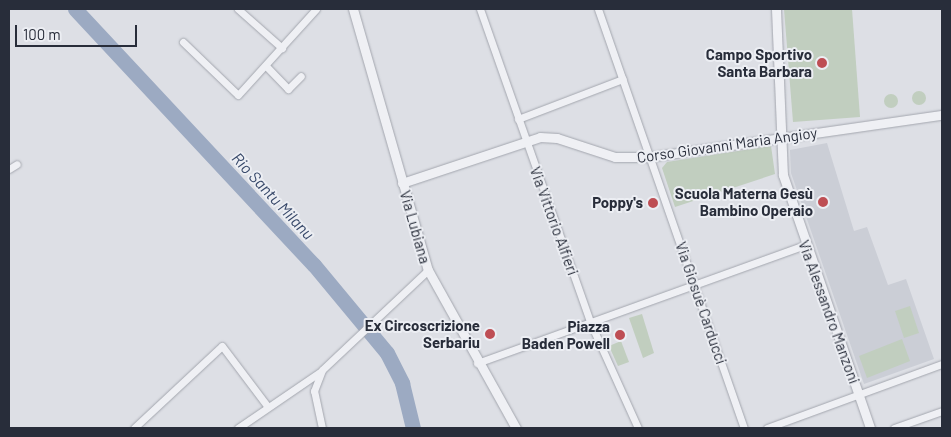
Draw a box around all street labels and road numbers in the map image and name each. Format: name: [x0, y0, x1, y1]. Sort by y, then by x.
street label: Corso Giovanni Maria Angioy: [636, 123, 818, 167]
street label: Via Vittorio Alfieri: [526, 164, 582, 278]
street label: Via Lubiana: [396, 188, 434, 266]
street label: Via Alessandro Manzoni: [795, 238, 863, 386]
street label: Via Giosuè Carducci: [672, 239, 730, 367]

